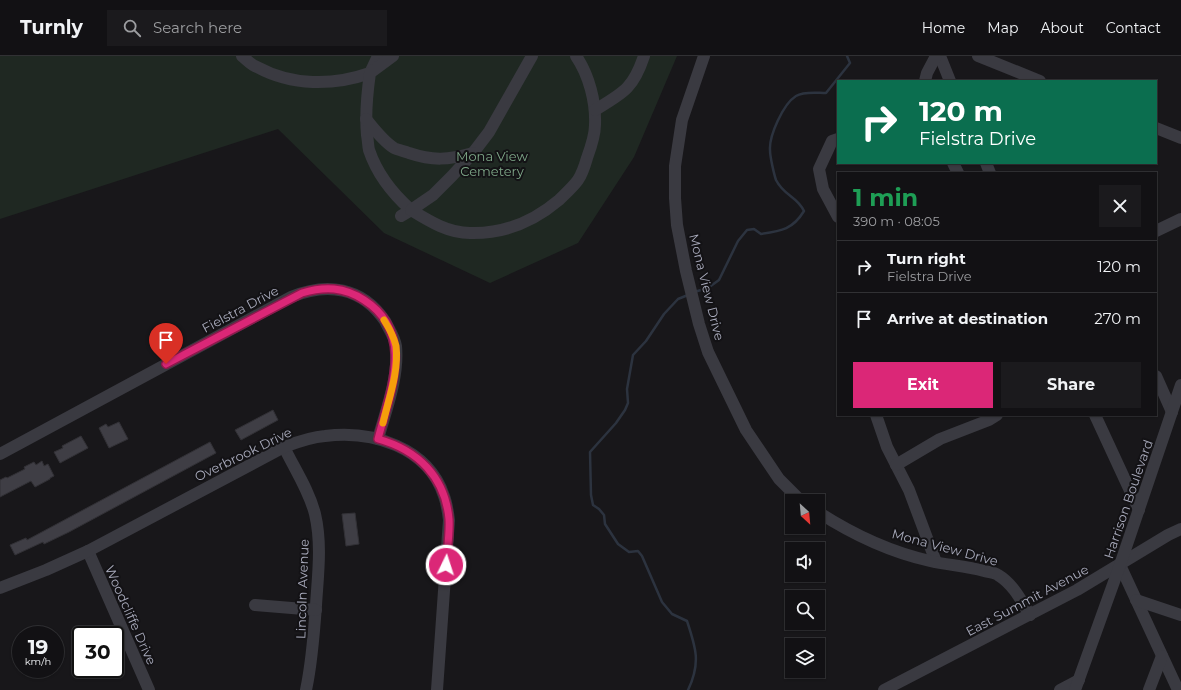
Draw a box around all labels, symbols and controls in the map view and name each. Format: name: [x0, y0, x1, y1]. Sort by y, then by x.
search box: [107, 10, 387, 46]
text: Turnly: [20, 16, 83, 39]
icon: search: [121, 17, 143, 39]
text: Search here: [153, 18, 242, 37]
text: Home: [922, 19, 965, 37]
text: Map: [987, 19, 1018, 37]
text: About: [1040, 19, 1084, 37]
text: Contact: [1106, 19, 1161, 37]
text: 120 m: [919, 94, 1003, 128]
icon: right: [853, 96, 905, 148]
text: Fielstra Drive: [919, 128, 1036, 150]
park label: Mona View Cemetery: [456, 148, 529, 179]
text: 1 min: [853, 183, 918, 212]
button: close: [1099, 185, 1141, 227]
text: 390 m · 08:05: [853, 213, 940, 229]
street label: Mona View Drive: [686, 232, 728, 342]
text: Turn right: [887, 249, 966, 268]
icon: right: [853, 256, 875, 278]
text: 120 m: [1097, 257, 1141, 276]
text: Fielstra Drive: [887, 268, 972, 284]
street label: Fielstra Drive: [199, 282, 281, 336]
icon: arrive: [853, 308, 875, 330]
text: Arrive at destination: [887, 309, 1048, 328]
text: 270 m: [1094, 309, 1141, 328]
pin: [149, 323, 183, 364]
icon: arrive: [155, 329, 177, 351]
button: Exit: [853, 362, 993, 408]
button: Share: [1001, 362, 1141, 408]
street label: Overbrook Drive: [192, 423, 294, 484]
street label: Harrison Boulevard: [1100, 437, 1156, 561]
north arrow: [785, 494, 825, 534]
map controls: [785, 494, 825, 678]
street label: Mona View Drive: [890, 525, 1000, 569]
street label: Lincoln Avenue: [292, 539, 312, 639]
button: sound: [785, 542, 825, 582]
position arrow: [425, 544, 467, 586]
street label: East Summit Avenue: [963, 561, 1091, 639]
street label: Woodcliffe Drive: [102, 563, 160, 667]
button: search: [785, 590, 825, 630]
speed limit sign: 30: [72, 626, 124, 678]
text: 19: [28, 635, 48, 659]
button: layers: [785, 638, 825, 678]
text: km/h: [25, 655, 51, 668]

